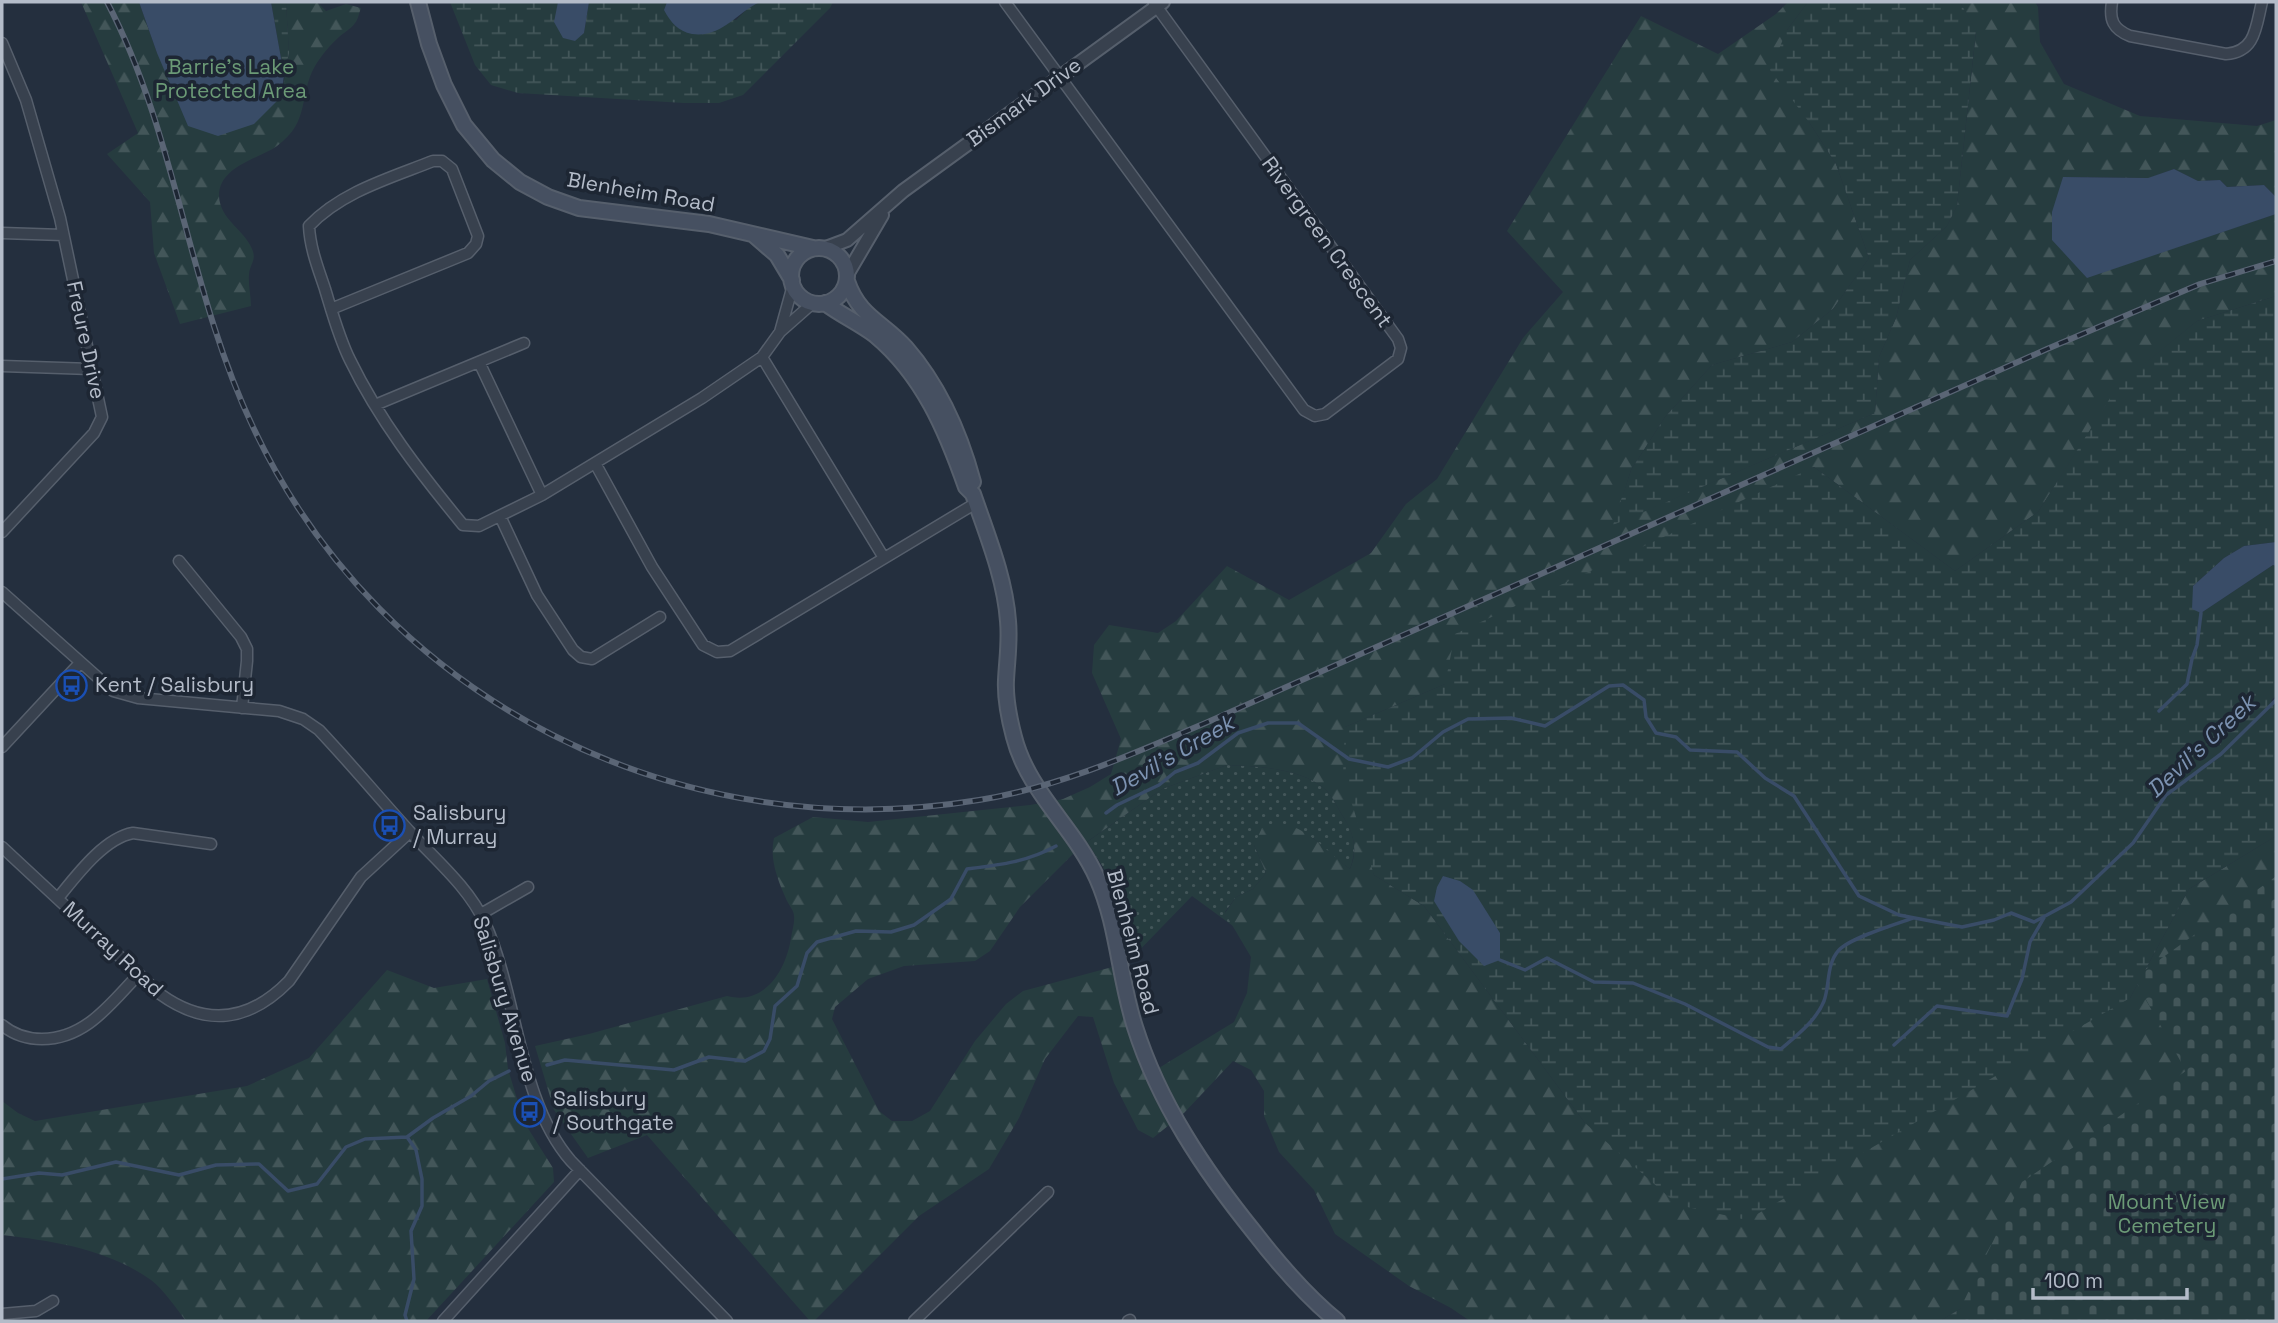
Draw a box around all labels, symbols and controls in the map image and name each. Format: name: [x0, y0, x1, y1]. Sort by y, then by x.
street label: Bismark Drive: [961, 51, 1086, 152]
park label: Barrie's Lake Protected Area: [155, 53, 307, 104]
street label: Rivergreen Crescent: [1256, 151, 1399, 333]
street label: Blenheim Road: [565, 165, 717, 218]
street label: Freure Drive: [61, 278, 112, 401]
bus stop icon: Kent / Salisbury: [55, 668, 89, 702]
place label: Kent / Salisbury: [95, 671, 254, 698]
water label: Devil's Creek: [2140, 686, 2264, 804]
water label: Devil's Creek: [1105, 706, 1242, 803]
place label: Salisbury / Murray: [413, 799, 506, 850]
bus stop icon: Salisbury / Murray: [373, 808, 407, 842]
street label: Blenheim Road: [1101, 866, 1166, 1018]
street label: Murray Road: [57, 895, 169, 1002]
street label: Salisbury Avenue: [467, 912, 544, 1085]
place label: Salisbury / Southgate: [553, 1085, 674, 1136]
bus stop icon: Salisbury / Southgate: [513, 1094, 547, 1128]
park label: Mount View Cemetery: [2108, 1188, 2226, 1239]
scale bar: [2033, 1256, 2187, 1300]
text: 100 m: [2044, 1267, 2103, 1294]

